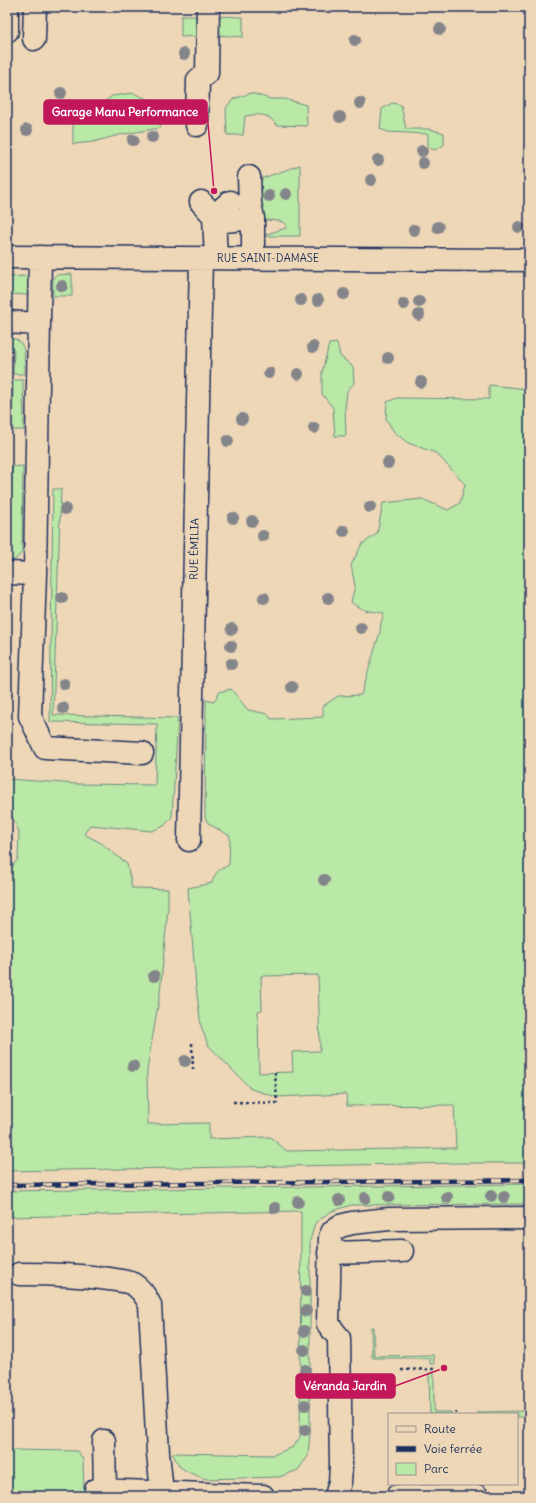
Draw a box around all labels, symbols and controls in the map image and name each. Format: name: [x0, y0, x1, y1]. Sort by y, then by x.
callout: Garage Manu Performance: [44, 100, 207, 124]
text: Garage Manu Performance: [52, 104, 199, 120]
street label: RUE SAINT-DAMASE: [217, 251, 319, 265]
street label: RUE ÉMILIA: [185, 518, 202, 580]
callout: Véranda Jardin: [296, 1374, 395, 1398]
text: Véranda Jardin: [303, 1378, 387, 1393]
legend: [388, 1413, 518, 1485]
text: Route: [424, 1421, 456, 1436]
text: Voie ferrée: [424, 1441, 482, 1456]
text: Parc: [424, 1461, 449, 1476]

